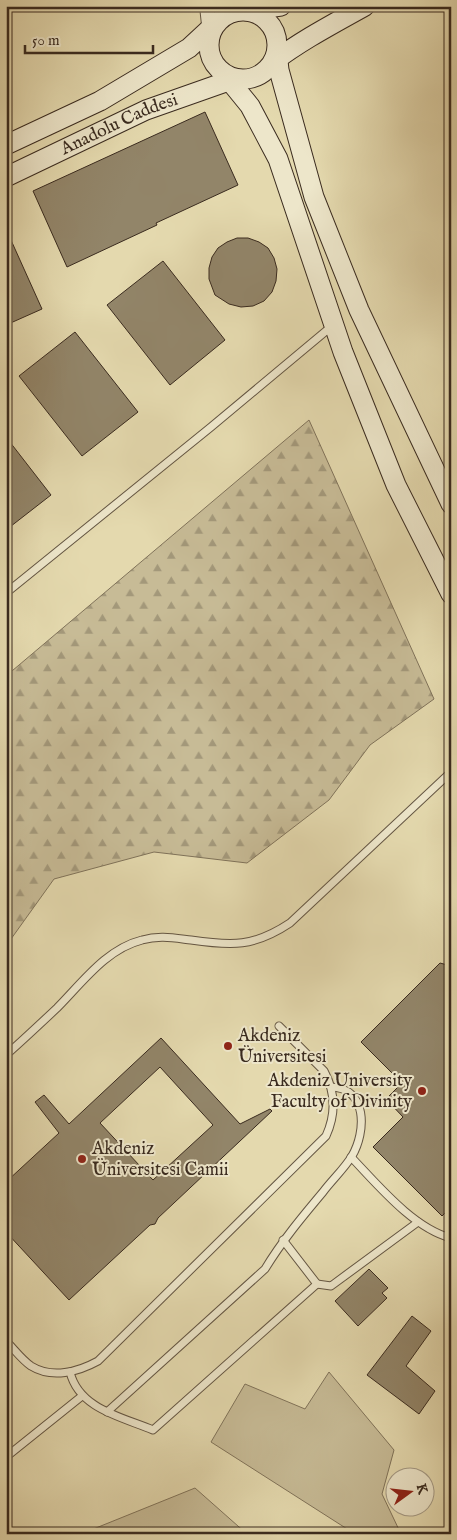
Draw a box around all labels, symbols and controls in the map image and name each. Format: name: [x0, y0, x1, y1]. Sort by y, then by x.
scale bar: [25, 22, 152, 54]
text: 50 m: [32, 31, 60, 50]
street label: Anadolu Caddesi: [56, 88, 181, 161]
place label: Akdeniz Üniversitesi: [237, 1025, 327, 1069]
marker: Akdeniz Üniversitesi: [222, 1040, 234, 1052]
place label: Akdeniz University Faculty of Divinity: [267, 1070, 412, 1114]
marker: Akdeniz University Faculty of Divinity: [416, 1085, 428, 1097]
place label: Akdeniz Üniversitesi Camii: [91, 1138, 229, 1182]
marker: Akdeniz Üniversitesi Camii: [76, 1153, 88, 1165]
north arrow: [384, 1468, 434, 1518]
text: K: [412, 1482, 432, 1497]

